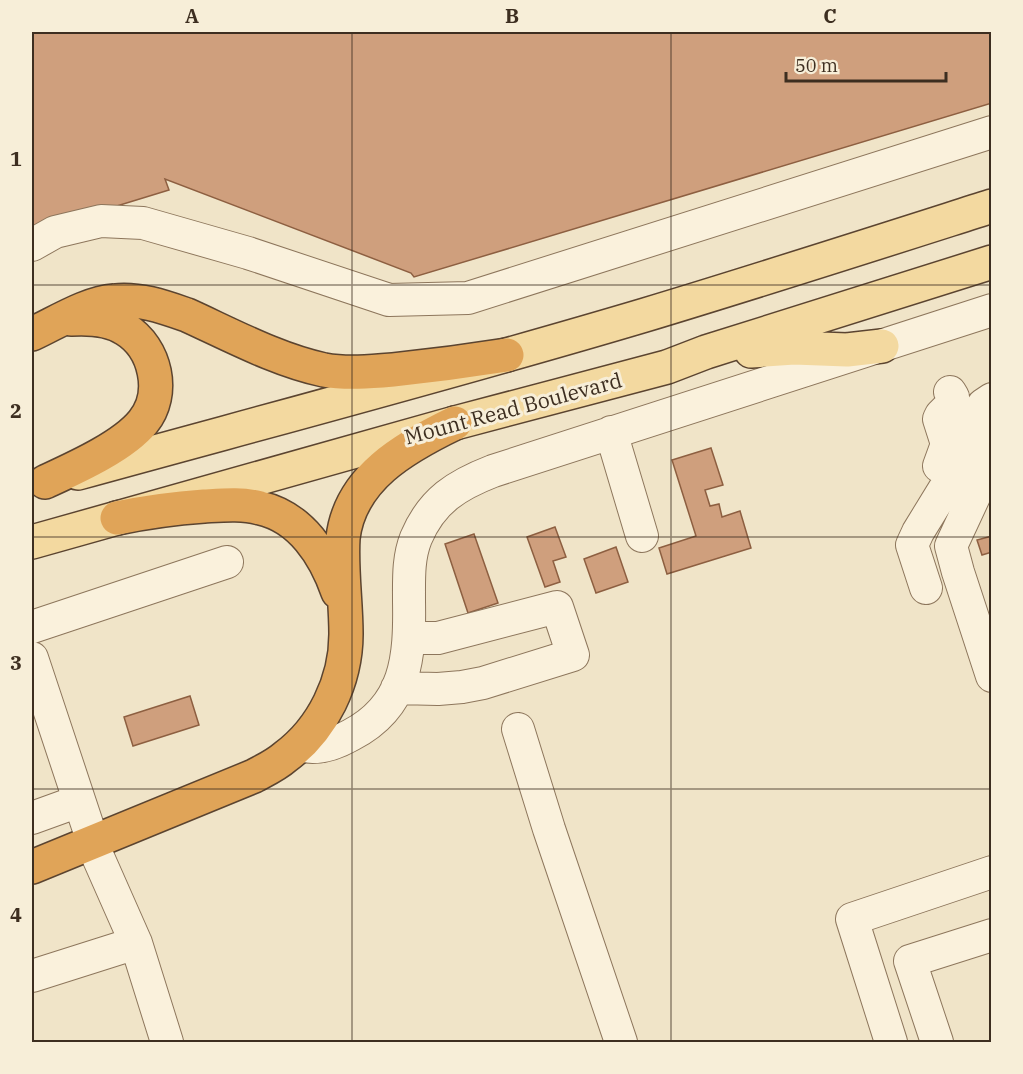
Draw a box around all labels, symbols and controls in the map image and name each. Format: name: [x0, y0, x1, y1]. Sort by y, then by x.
text: A: [185, 2, 199, 29]
text: B: [505, 2, 519, 29]
text: C: [823, 2, 837, 29]
scale bar: [786, 45, 946, 83]
text: 50 m: [795, 54, 838, 77]
text: 1: [10, 145, 22, 172]
street label: Mount Read Boulevard: [401, 365, 625, 451]
text: 2: [10, 397, 22, 424]
text: 3: [10, 649, 22, 676]
text: 4: [10, 901, 22, 928]

